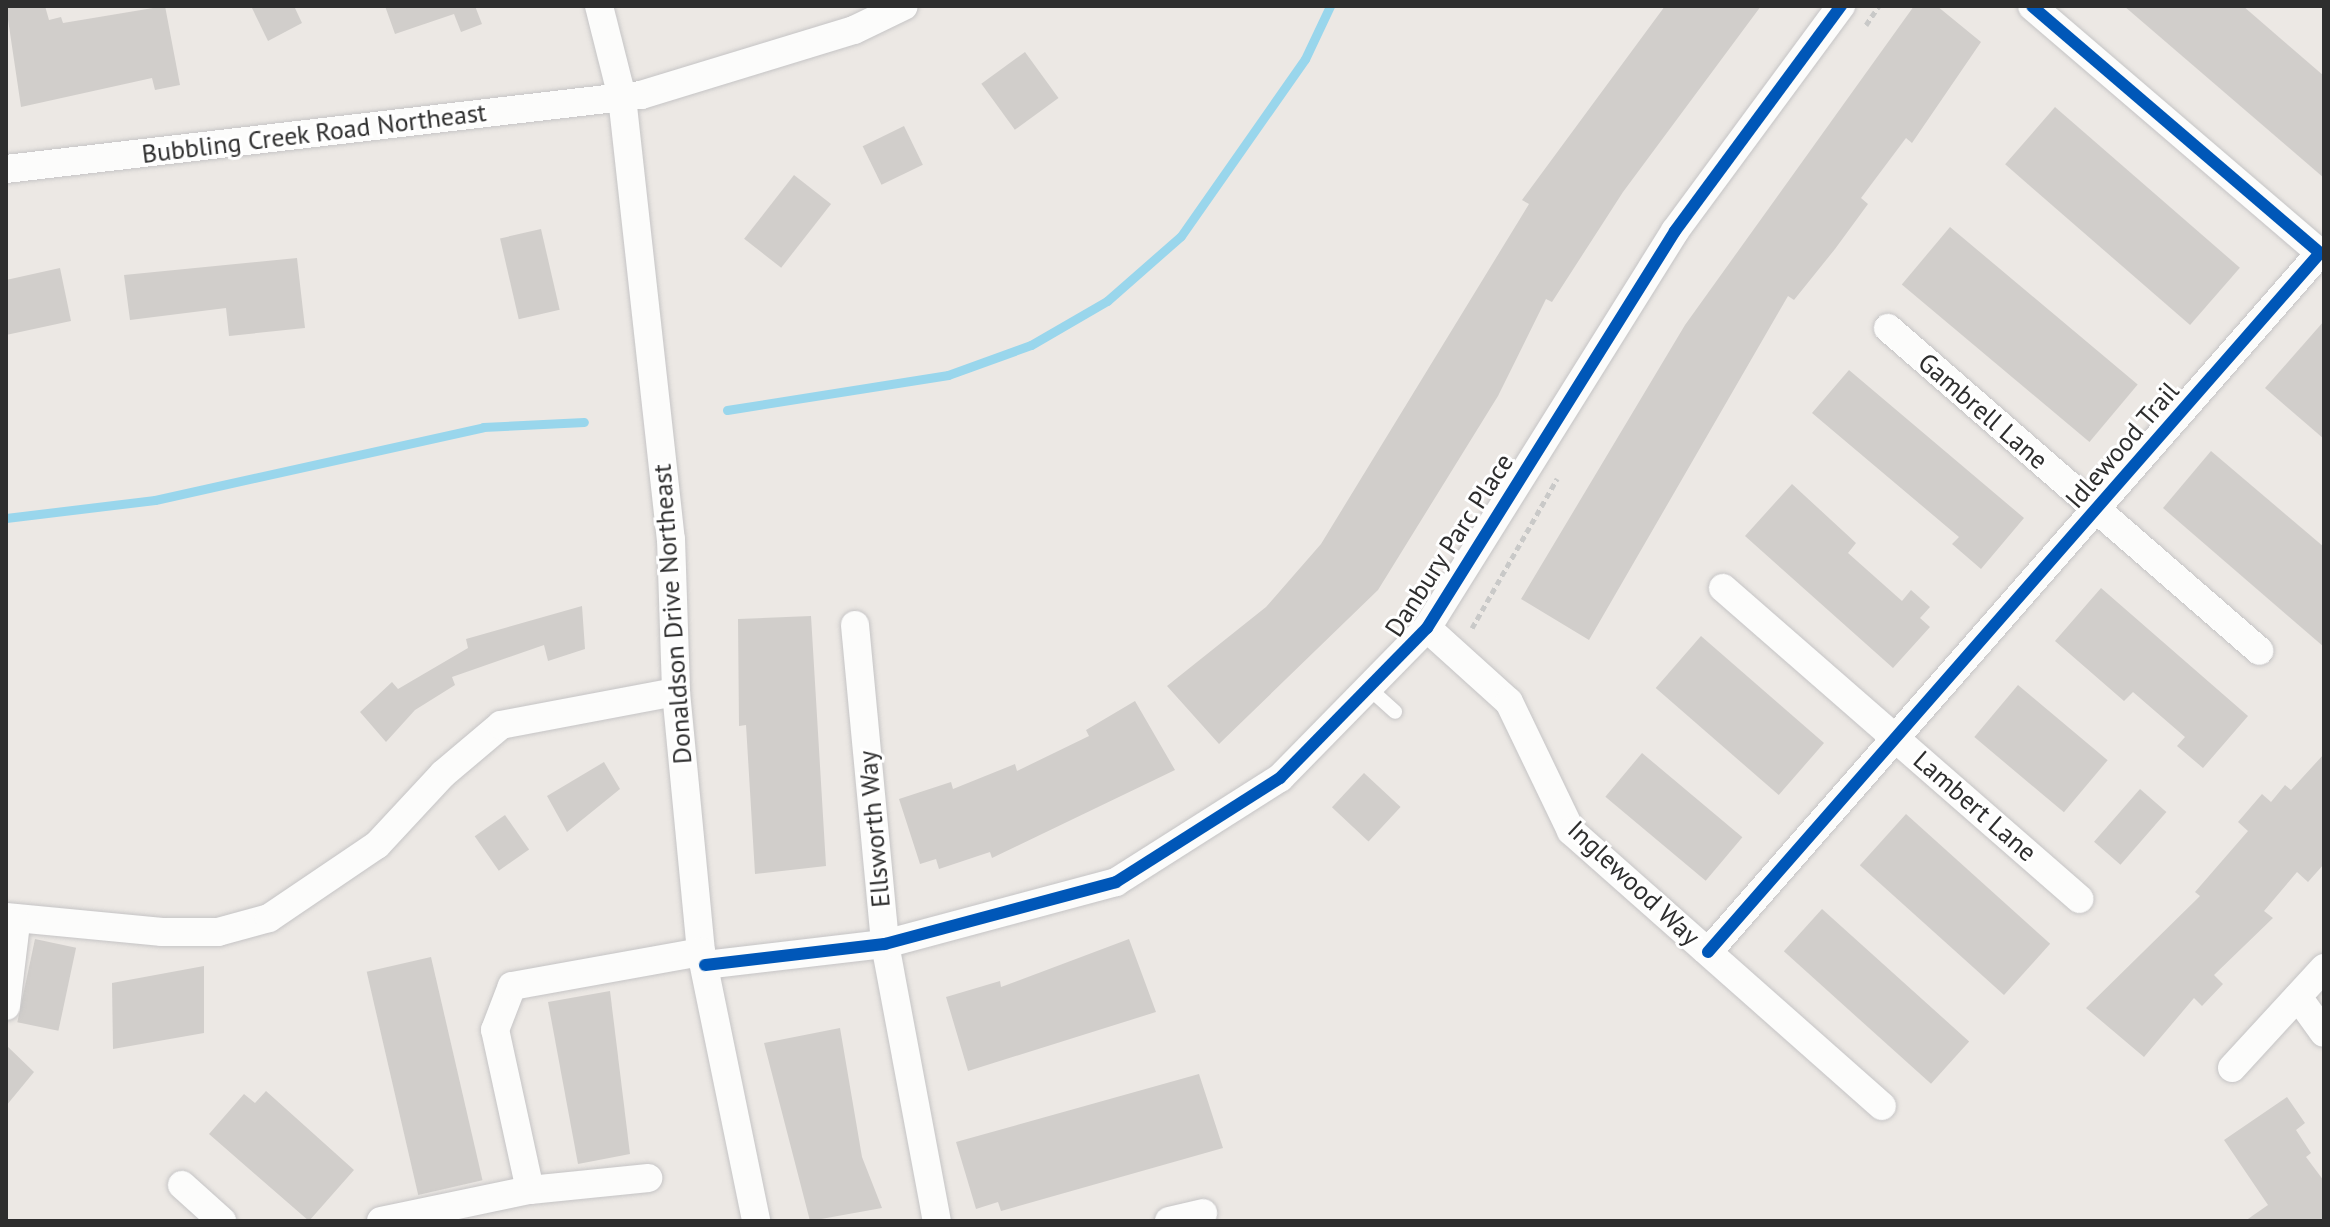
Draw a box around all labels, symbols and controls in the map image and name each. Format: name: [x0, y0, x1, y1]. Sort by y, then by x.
street label: Bubbling Creek Road Northeast: [140, 96, 488, 170]
street label: Gambrell Lane: [1912, 346, 2054, 476]
street label: Idlewood Trail: [2058, 375, 2186, 515]
street label: Danbury Parc Place: [1378, 447, 1520, 643]
street label: Donaldson Drive Northeast: [646, 463, 698, 765]
street label: Lambert Lane: [1907, 744, 2043, 868]
street label: Ellsworth Way: [852, 749, 896, 909]
street label: Inglewood Way: [1561, 814, 1707, 952]

